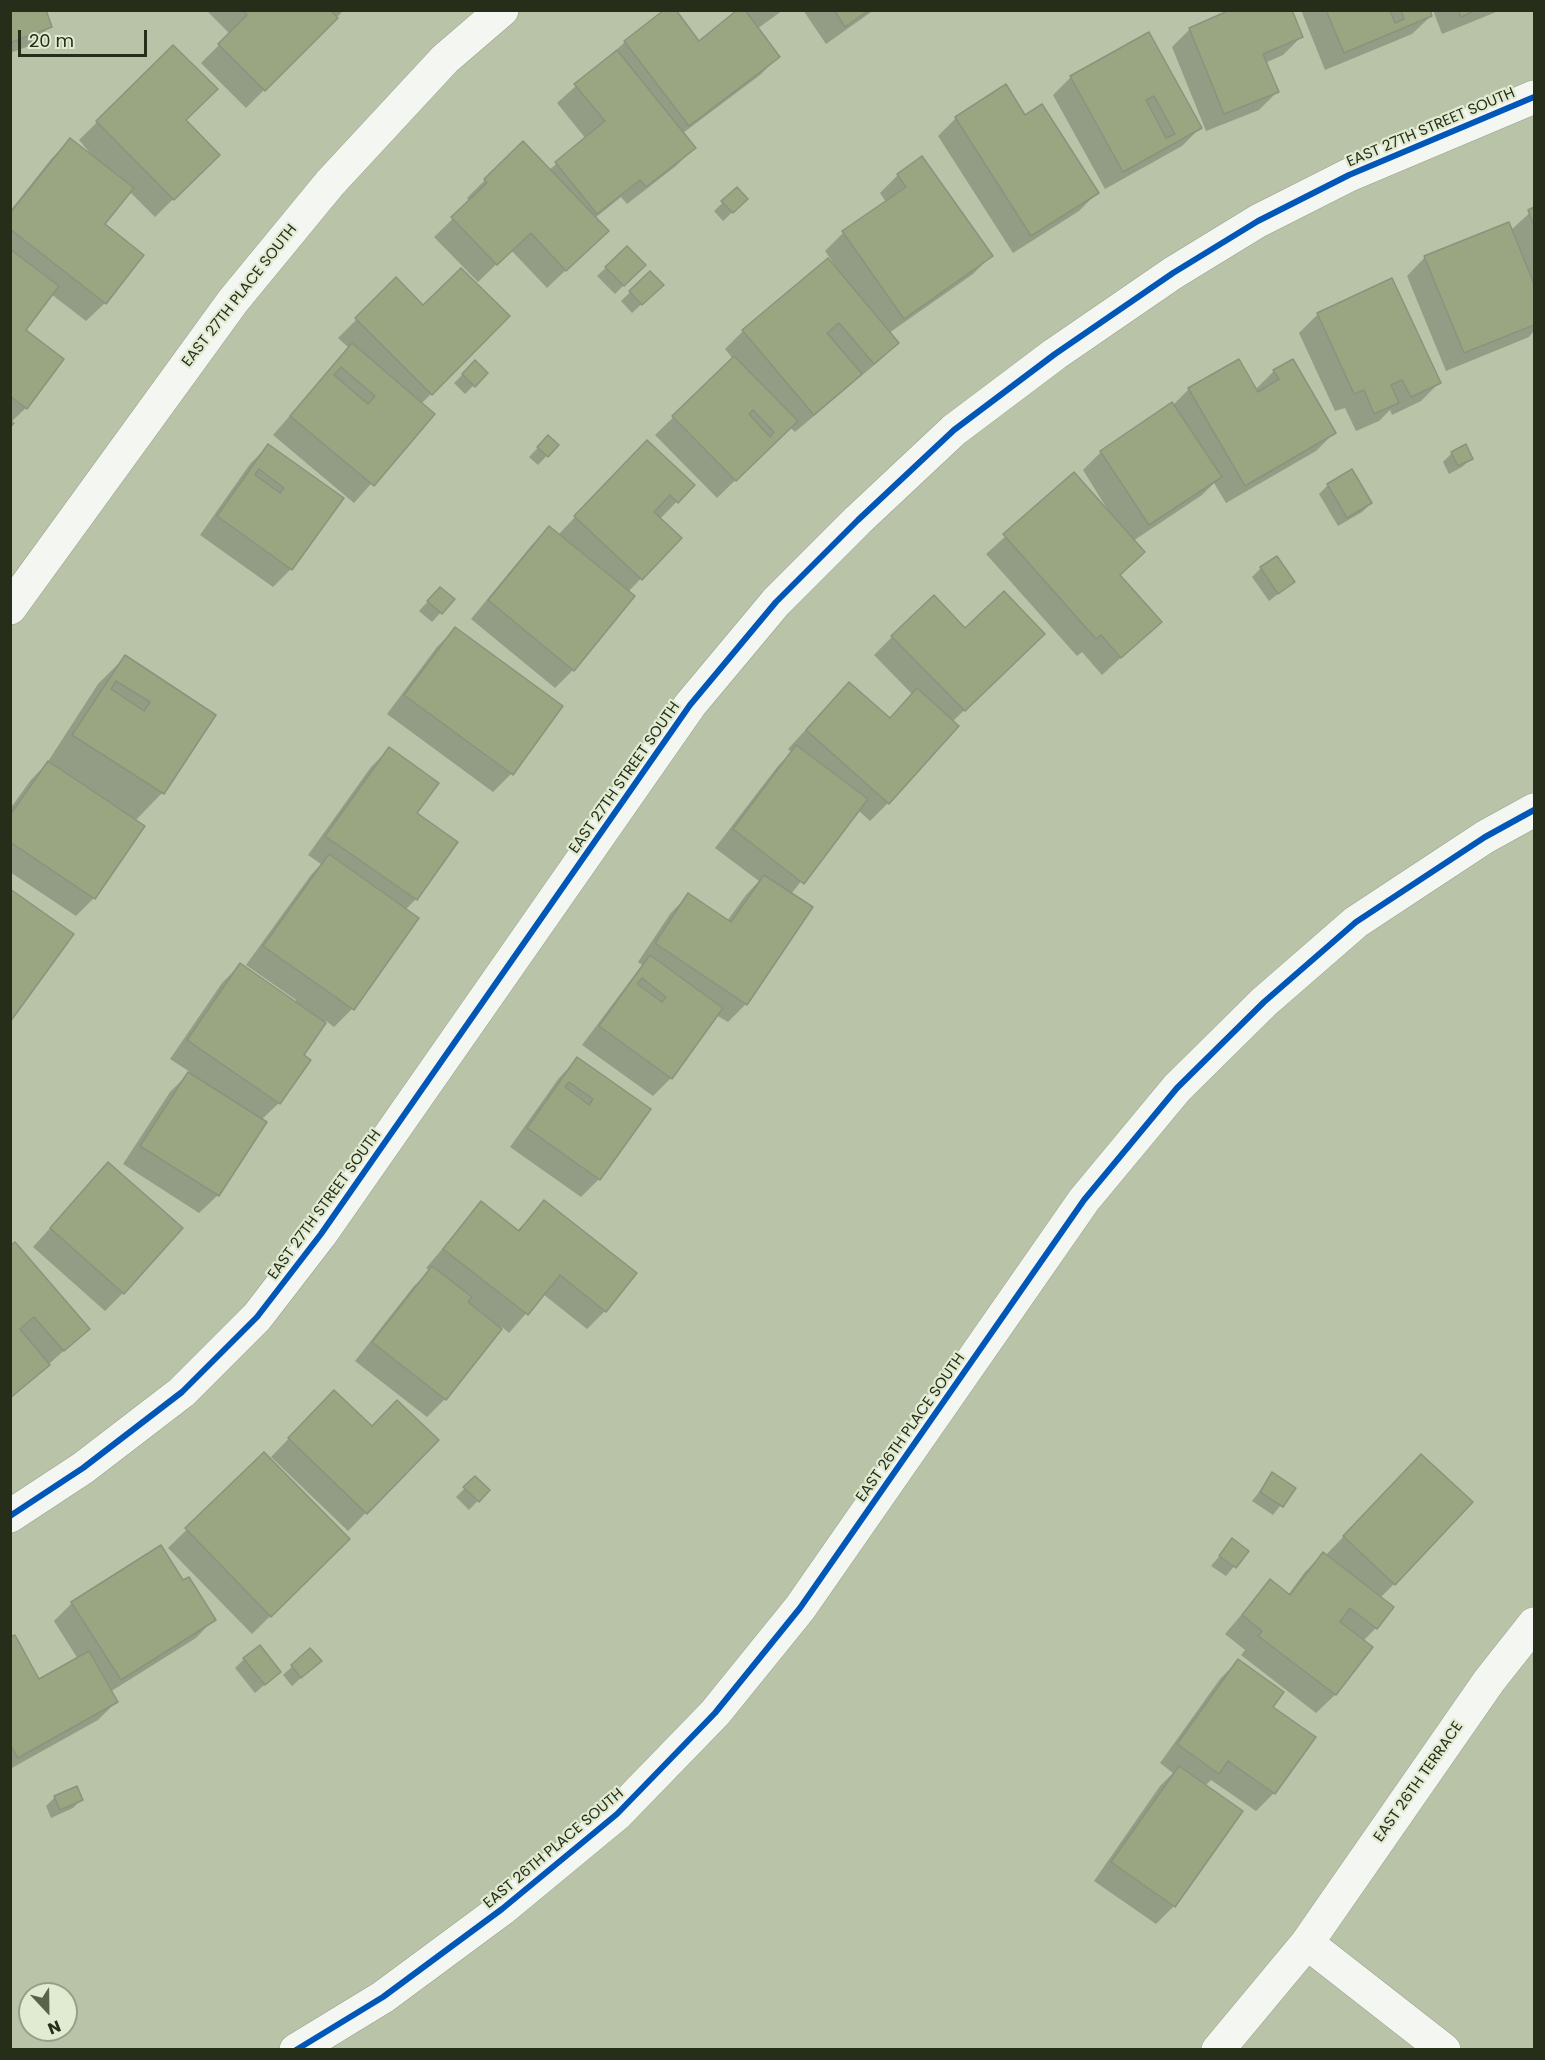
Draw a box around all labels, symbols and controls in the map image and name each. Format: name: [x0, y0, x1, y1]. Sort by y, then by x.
scale bar: [21, 18, 150, 56]
text: 20 m: [29, 28, 74, 53]
street label: EAST 27TH STREET SOUTH: [1344, 84, 1518, 172]
street label: EAST 27TH PLACE SOUTH: [179, 221, 301, 371]
street label: EAST 27TH STREET SOUTH: [566, 699, 684, 857]
street label: EAST 27TH STREET SOUTH: [265, 1127, 385, 1283]
street label: EAST 26TH PLACE SOUTH: [853, 1350, 969, 1506]
street label: EAST 26TH TERRACE: [1371, 1718, 1467, 1846]
street label: EAST 26TH PLACE SOUTH: [480, 1785, 628, 1913]
north arrow: [18, 1982, 78, 2042]
text: N: [44, 2014, 64, 2040]

